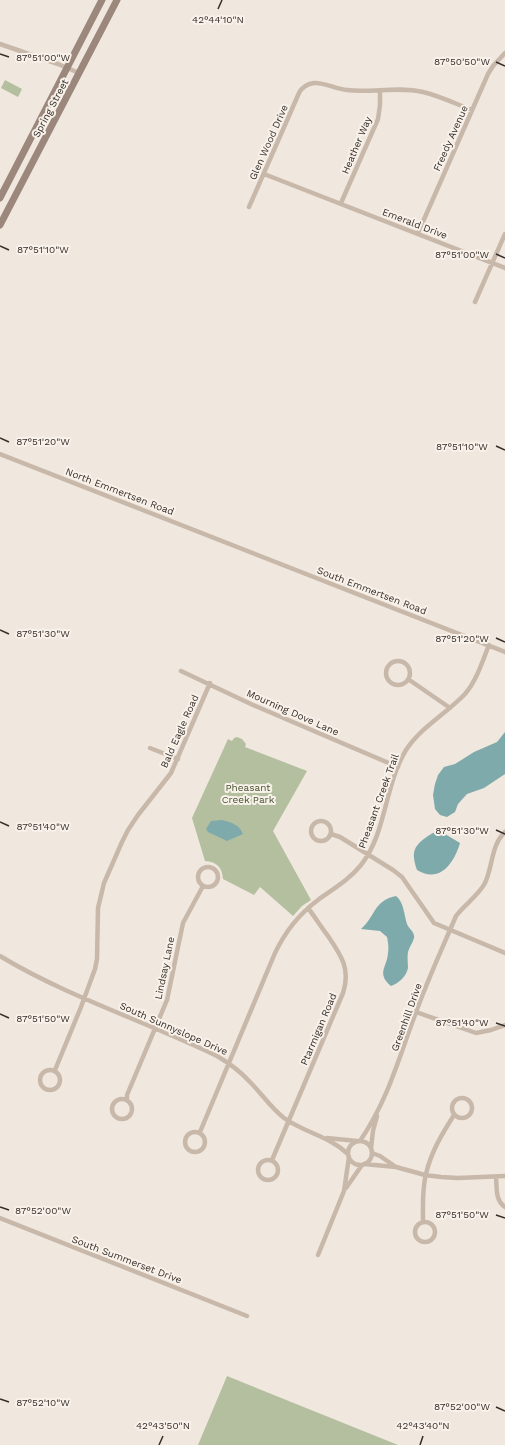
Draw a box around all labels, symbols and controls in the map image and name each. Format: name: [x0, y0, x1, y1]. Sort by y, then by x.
text: 42°44'10"N: [192, 14, 244, 25]
text: 87°51'00"W: [16, 52, 70, 63]
text: 87°50'50"W: [434, 56, 490, 67]
street label: Spring Street: [30, 77, 71, 139]
street label: Glen Wood Drive: [247, 103, 290, 182]
street label: Freedy Avenue: [431, 103, 470, 173]
street label: Heather Way: [339, 114, 374, 176]
street label: Emerald Drive: [381, 206, 449, 241]
text: 87°51'10"W: [17, 244, 69, 255]
text: 87°51'00"W: [435, 249, 489, 260]
text: 87°51'20"W: [16, 436, 70, 447]
text: 87°51'10"W: [436, 441, 488, 452]
street label: North Emmertsen Road: [64, 466, 176, 517]
street label: South Emmertsen Road: [315, 564, 428, 616]
text: 87°51'30"W: [16, 628, 70, 639]
text: 87°51'20"W: [435, 633, 489, 644]
street label: Mourning Dove Lane: [245, 687, 341, 738]
street label: Bald Eagle Road: [158, 693, 201, 770]
street label: Pheasant Creek Trail: [356, 752, 401, 850]
park label: Pheasant Creek Park: [222, 782, 275, 805]
text: 87°51'40"W: [16, 821, 70, 832]
text: 87°51'30"W: [435, 825, 489, 836]
street label: Lindsay Lane: [152, 936, 177, 1000]
street label: Greenhill Drive: [389, 981, 424, 1053]
street label: Ptarmigan Road: [298, 992, 339, 1067]
street label: South Sunnyslope Drive: [118, 1000, 230, 1057]
text: 87°51'50"W: [16, 1013, 70, 1024]
text: 87°51'40"W: [435, 1017, 489, 1028]
text: 87°52'00"W: [15, 1205, 71, 1216]
text: 87°51'50"W: [435, 1209, 489, 1220]
street label: South Summerset Drive: [70, 1233, 184, 1286]
text: 87°52'10"W: [16, 1397, 70, 1408]
text: 87°52'00"W: [434, 1401, 490, 1412]
text: 42°43'50"N: [136, 1420, 190, 1431]
text: 42°43'40"N: [396, 1420, 450, 1431]

